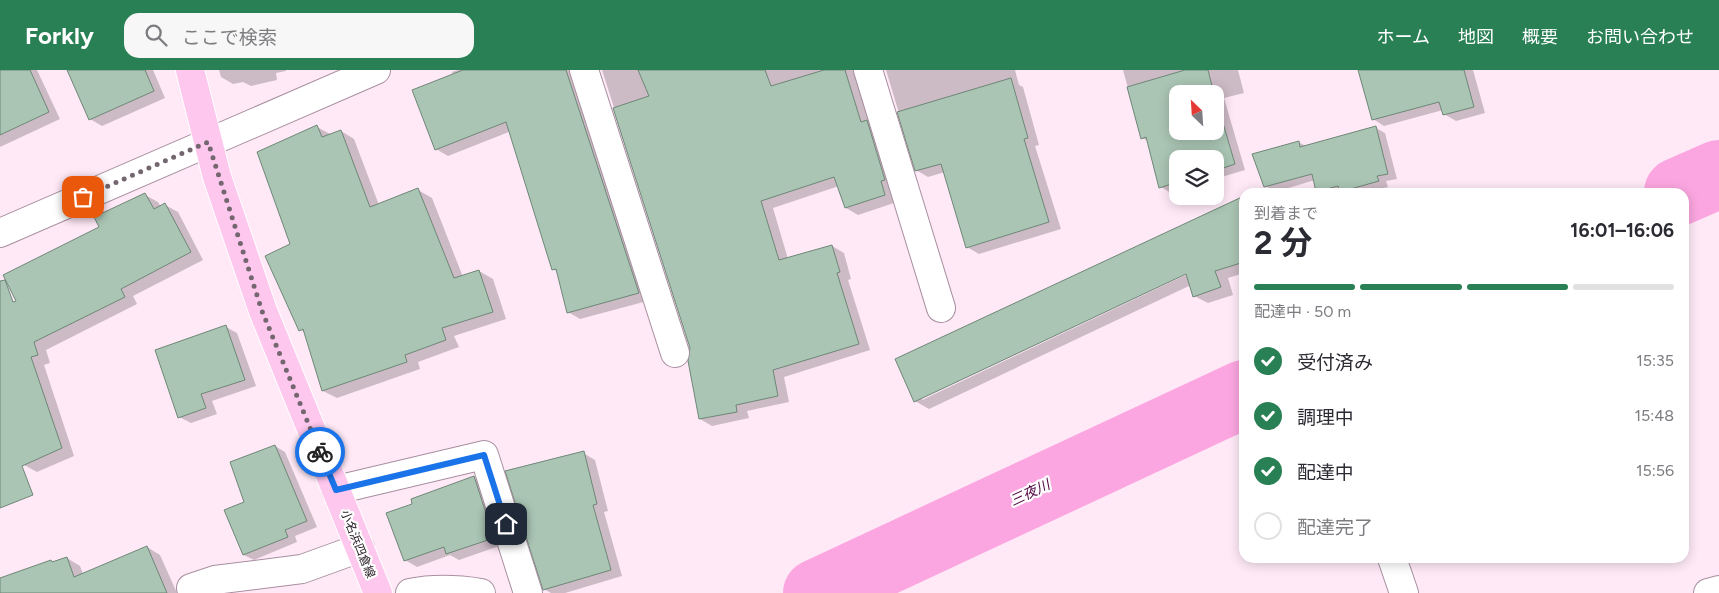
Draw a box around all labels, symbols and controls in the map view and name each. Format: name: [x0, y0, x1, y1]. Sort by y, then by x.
search box: [124, 13, 474, 58]
text: Forkly: [25, 21, 94, 50]
icon: search: [142, 21, 170, 49]
text: ここで検索: [182, 26, 277, 49]
text: ホーム: [1377, 26, 1430, 48]
text: 地図: [1458, 26, 1494, 48]
text: 概要: [1522, 26, 1558, 48]
text: お問い合わせ: [1586, 26, 1694, 48]
north arrow: [1169, 85, 1224, 140]
map controls: [1169, 85, 1224, 205]
button: layers: [1169, 150, 1224, 205]
pin: [62, 176, 104, 218]
icon: bag: [69, 183, 97, 211]
text: 到着まで: [1254, 204, 1318, 223]
text: 16:01–16:06: [1570, 219, 1674, 242]
text: 2 分: [1254, 224, 1312, 262]
text: 配達中 · 50 m: [1254, 302, 1351, 321]
icon: check: [1254, 347, 1282, 375]
text: 受付済み: [1297, 351, 1373, 374]
text: 15:35: [1636, 351, 1674, 370]
icon: check: [1254, 402, 1282, 430]
text: 調理中: [1297, 406, 1354, 429]
text: 15:48: [1634, 406, 1674, 425]
courier: [295, 427, 345, 477]
icon: bike: [306, 438, 334, 466]
icon: check: [1254, 457, 1282, 485]
text: 配達中: [1297, 461, 1354, 484]
text: 15:56: [1636, 461, 1674, 480]
water label: 三夜川: [1007, 476, 1054, 510]
pin: [485, 503, 527, 545]
street label: 小名浜四倉線: [338, 508, 378, 580]
icon: home: [492, 510, 520, 538]
text: 配達完了: [1297, 516, 1373, 539]

